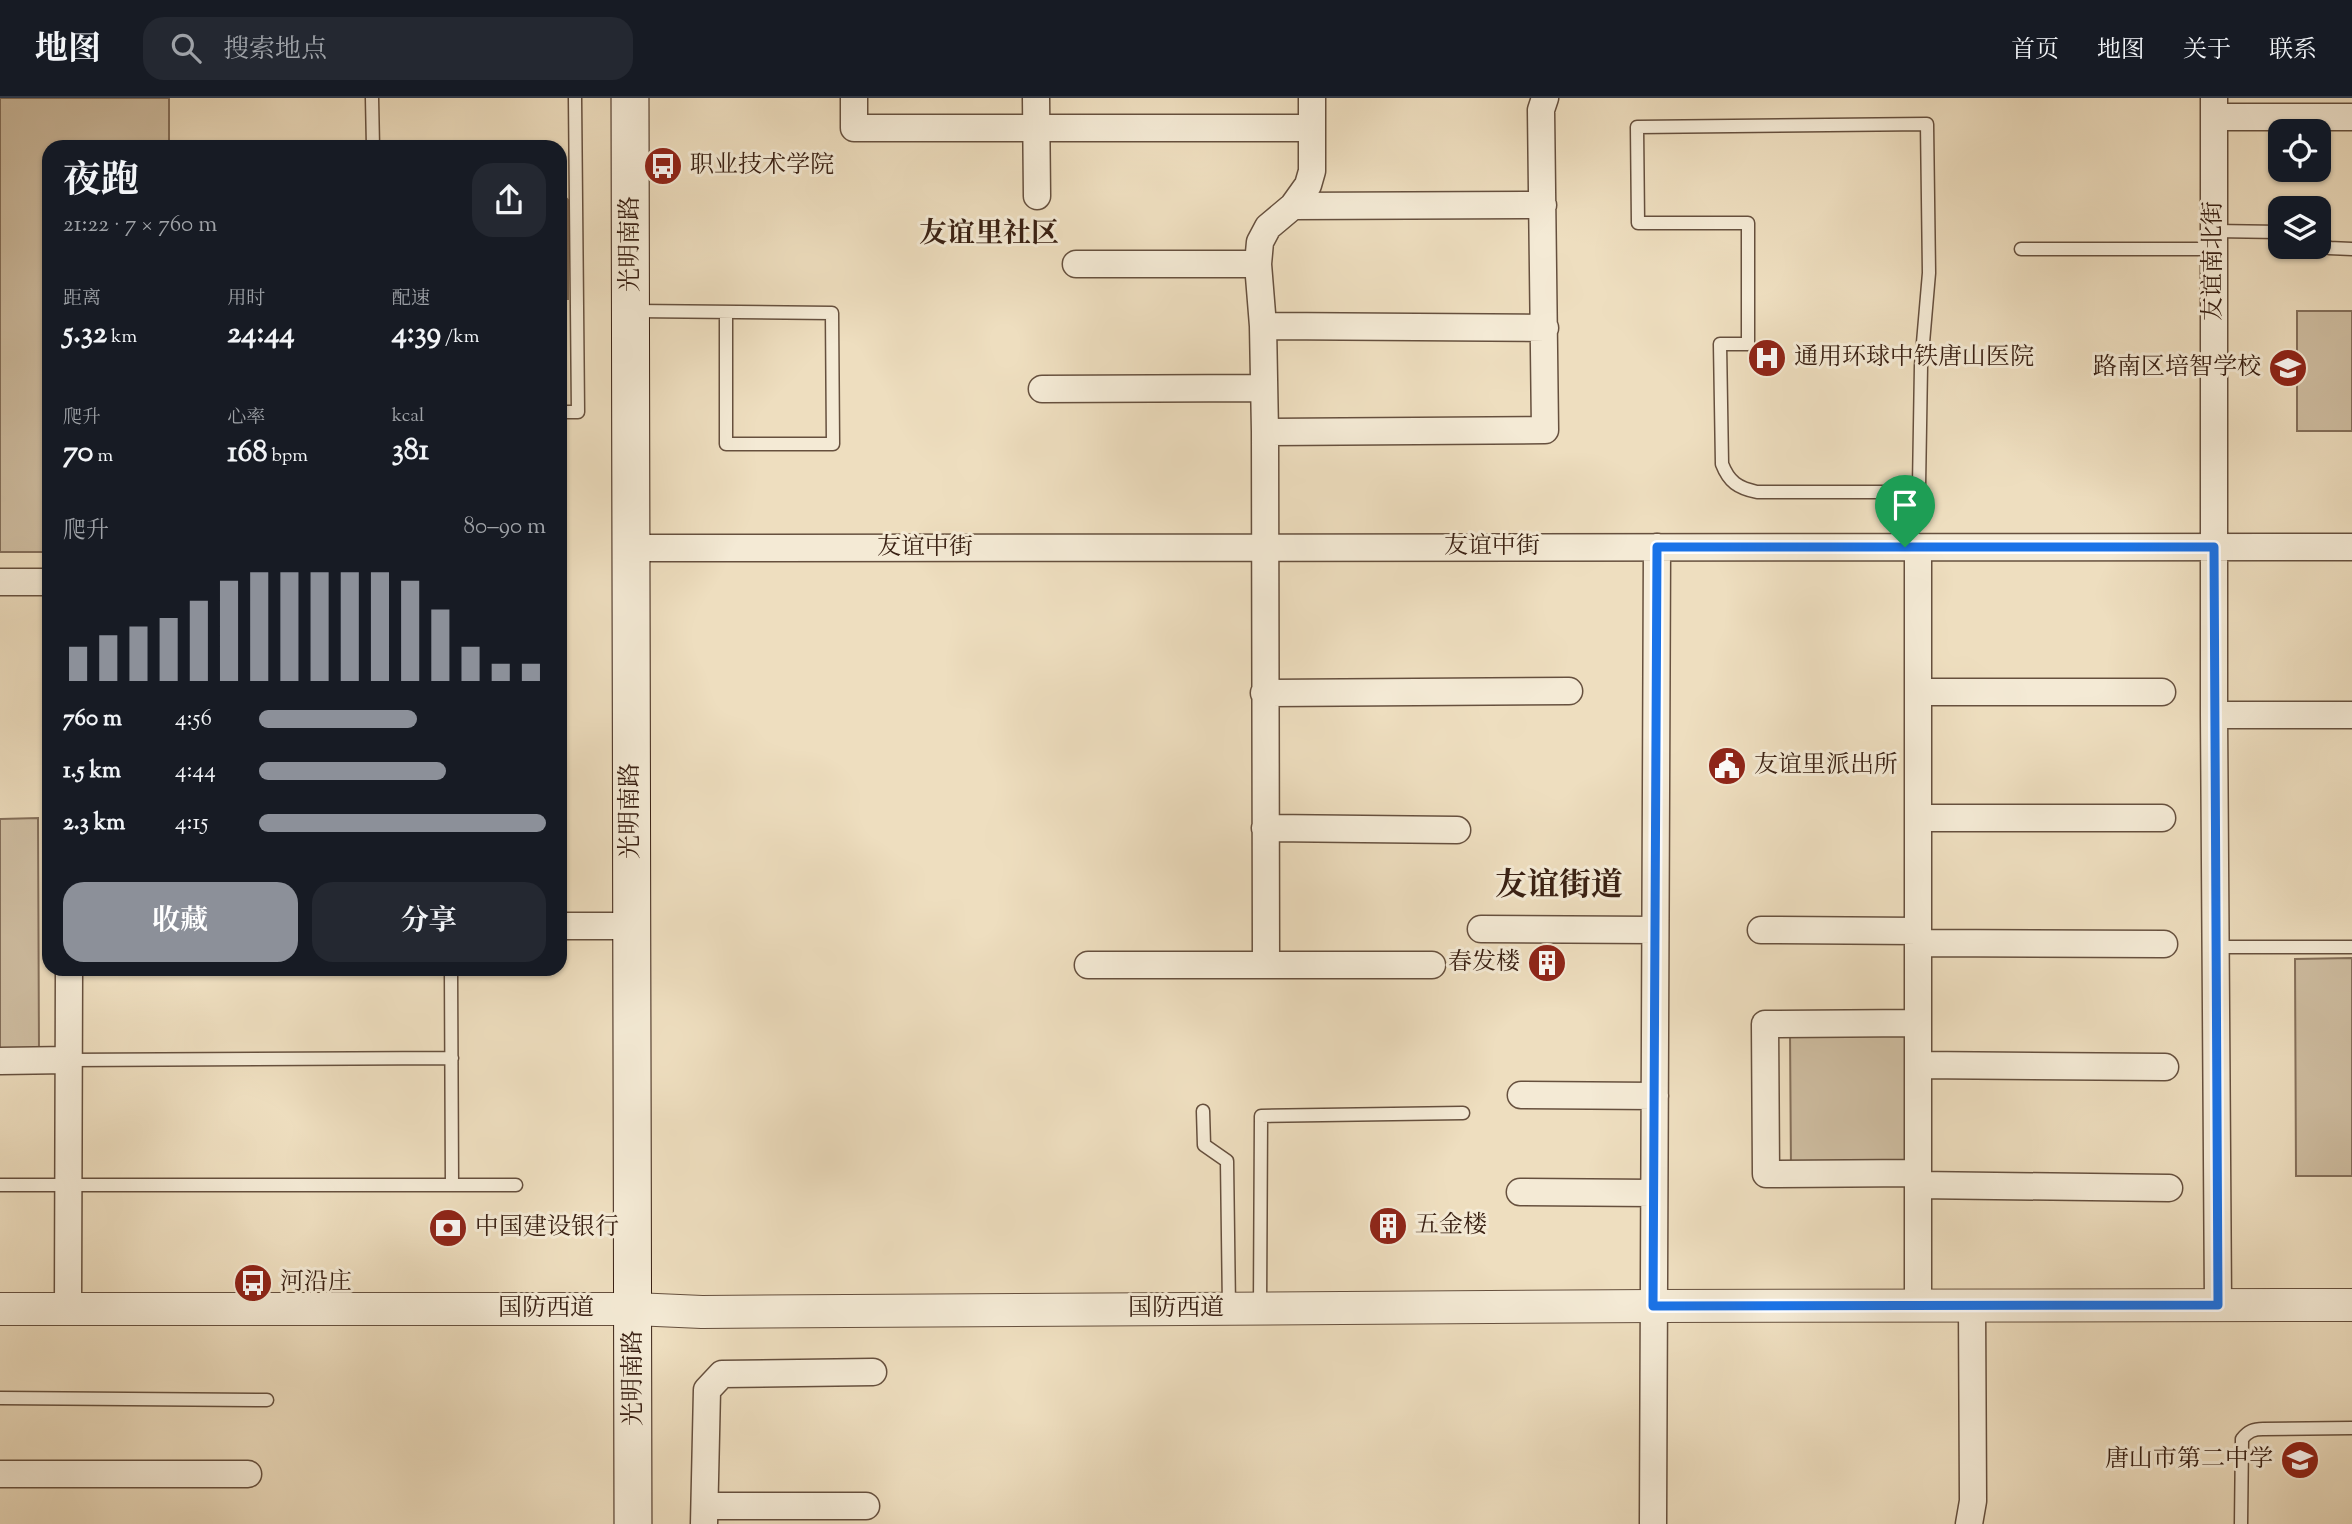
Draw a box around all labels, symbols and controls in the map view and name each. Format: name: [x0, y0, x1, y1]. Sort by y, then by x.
search box: [143, 17, 633, 80]
text: 地图: [35, 27, 101, 75]
icon: search: [167, 29, 205, 67]
text: 搜索地点: [223, 32, 327, 69]
text: 首页: [2011, 34, 2059, 68]
text: 地图: [2097, 34, 2145, 68]
text: 关于: [2183, 34, 2231, 68]
text: 联系: [2269, 34, 2317, 68]
map controls: [2268, 119, 2331, 259]
button: locate: [2268, 119, 2331, 182]
bus stop icon: 职业技术学院: [642, 145, 684, 187]
place label: 职业技术学院: [690, 149, 834, 183]
text: 夜跑: [63, 156, 139, 210]
button: share: [472, 163, 546, 237]
street label: 光明南路: [614, 196, 648, 292]
button: layers: [2268, 196, 2331, 259]
street label: 友谊南北街: [2197, 201, 2231, 321]
text: 21:22 · 7 × 760 m: [63, 209, 217, 242]
district label: 友谊里社区: [919, 215, 1059, 255]
text: 距离: [63, 286, 101, 313]
text: 用时: [227, 286, 265, 313]
text: 配速: [392, 286, 430, 313]
text: 5.32: [63, 313, 107, 356]
text: 24:44: [227, 313, 295, 356]
text: 4:39: [392, 313, 441, 356]
text: km: [107, 324, 137, 351]
text: /km: [441, 324, 479, 351]
hospital icon: 通用环球中铁唐山医院: [1746, 337, 1788, 379]
place label: 通用环球中铁唐山医院: [1794, 341, 2034, 375]
school or university icon: 路南区培智学校: [2267, 347, 2309, 389]
place label: 路南区培智学校: [2093, 351, 2261, 385]
text: kcal: [392, 403, 424, 430]
text: 爬升: [63, 405, 101, 432]
text: 心率: [227, 405, 265, 432]
text: 381: [392, 430, 429, 473]
text: 70: [63, 432, 93, 475]
text: 168: [227, 432, 267, 475]
text: m: [93, 443, 113, 470]
text: bpm: [267, 443, 308, 470]
pin: [1875, 475, 1935, 547]
icon: arrive: [1886, 486, 1924, 524]
text: 80–90 m: [464, 511, 546, 544]
text: 爬升: [63, 515, 109, 548]
street label: 友谊中街: [1444, 530, 1540, 564]
street label: 友谊中街: [877, 531, 973, 565]
text: 760 m: [63, 703, 122, 736]
text: 4:56: [175, 703, 212, 736]
public building icon: 友谊里派出所: [1706, 745, 1748, 787]
place label: 友谊里派出所: [1754, 749, 1898, 783]
text: 1.5 km: [63, 755, 121, 788]
text: 4:44: [175, 755, 216, 788]
street label: 光明南路: [614, 763, 648, 859]
text: 2.3 km: [63, 807, 125, 840]
text: 4:15: [175, 807, 208, 840]
district label: 友谊街道: [1495, 864, 1623, 910]
button: 收藏: [63, 882, 298, 962]
button: 分享: [312, 882, 546, 962]
building icon: 春发楼: [1526, 942, 1568, 984]
place label: 春发楼: [1448, 946, 1520, 980]
building icon: 五金楼: [1367, 1205, 1409, 1247]
bank icon: 中国建设银行: [427, 1207, 469, 1249]
place label: 五金楼: [1415, 1209, 1487, 1243]
place label: 中国建设银行: [475, 1211, 619, 1245]
bus stop icon: 河沿庄: [232, 1262, 274, 1304]
place label: 河沿庄: [280, 1266, 352, 1300]
street label: 国防西道: [498, 1292, 594, 1326]
street label: 国防西道: [1128, 1292, 1224, 1326]
street label: 光明南路: [617, 1330, 651, 1426]
school or university icon: 唐山市第二中学: [2279, 1439, 2321, 1481]
place label: 唐山市第二中学: [2105, 1443, 2273, 1477]

